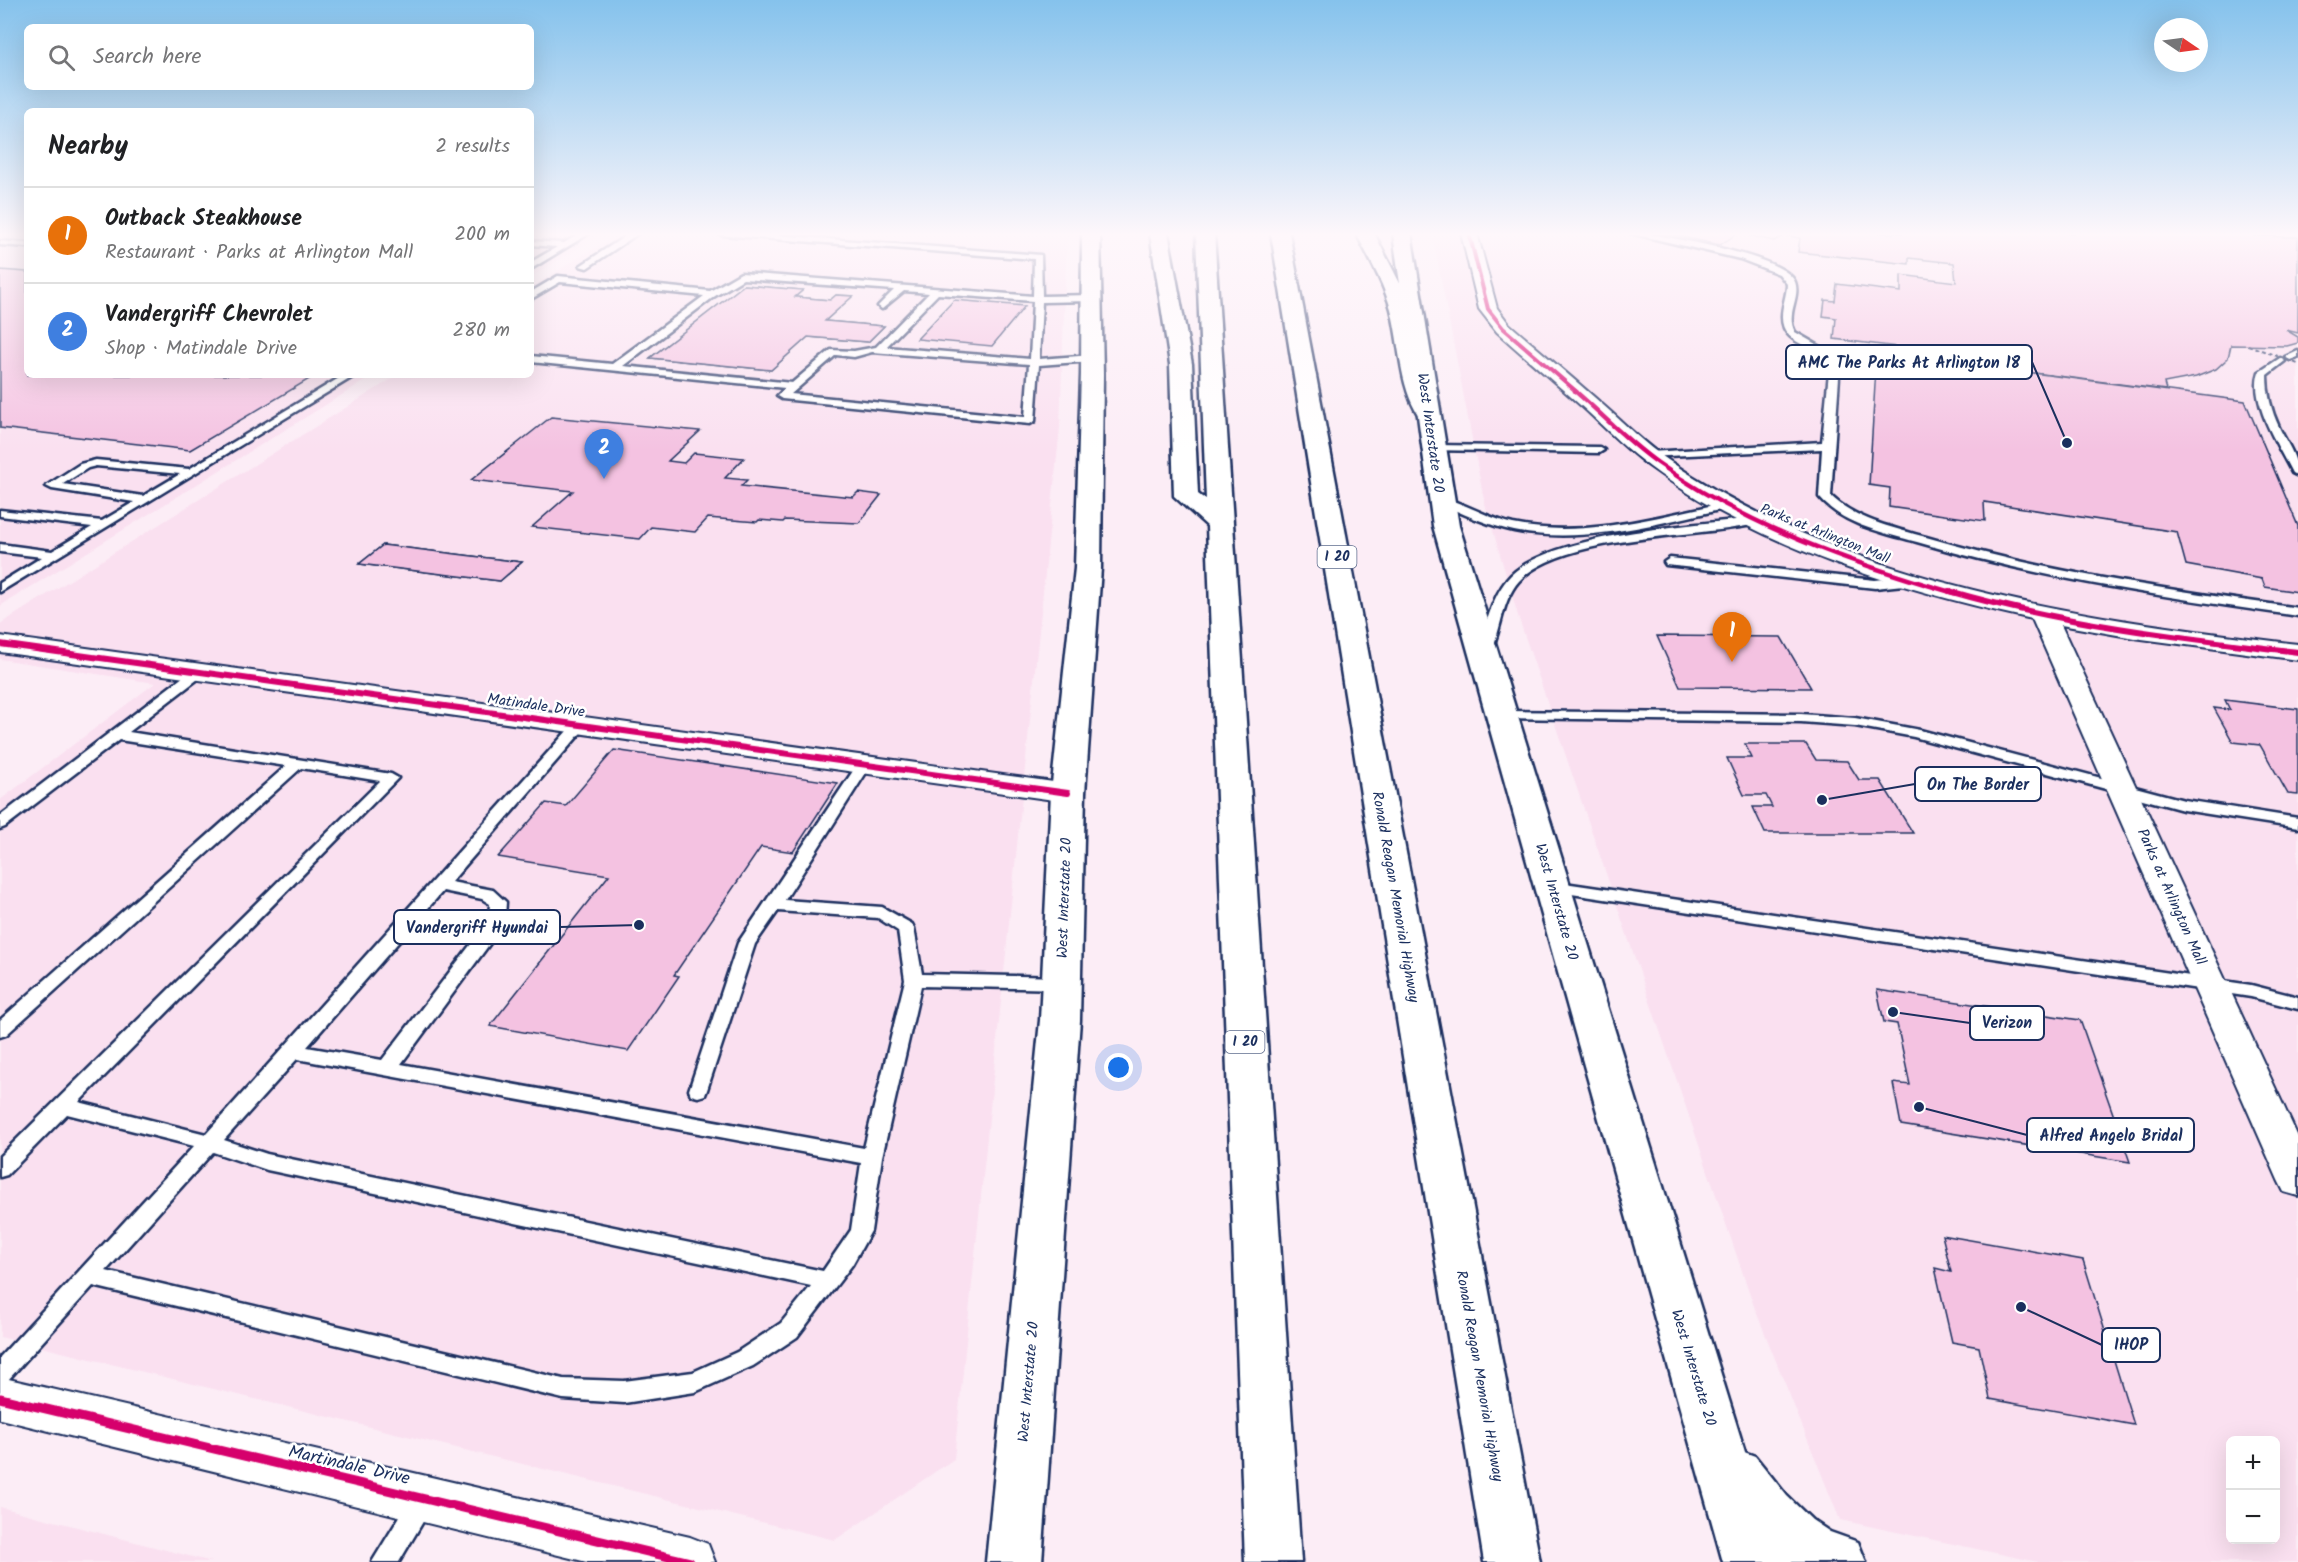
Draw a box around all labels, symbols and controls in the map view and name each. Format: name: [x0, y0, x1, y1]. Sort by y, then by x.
north arrow: [2154, 18, 2208, 72]
search box: [24, 24, 534, 90]
text: Search here: [93, 40, 201, 75]
icon: search: [45, 41, 78, 74]
text: Nearby: [48, 126, 128, 168]
text: 2 results: [435, 131, 510, 163]
text: Outback Steakhouse: [105, 202, 302, 237]
text: 1: [64, 219, 71, 251]
text: 200 m: [454, 219, 510, 251]
text: Restaurant · Parks at Arlington Mall: [105, 237, 413, 269]
text: Vandergriff Chevrolet: [105, 298, 313, 333]
text: 2: [62, 315, 73, 347]
text: 280 m: [452, 315, 510, 347]
text: Shop · Matindale Drive: [105, 333, 297, 365]
callout: AMC The Parks At Arlington 18: [1786, 345, 2032, 379]
text: AMC The Parks At Arlington 18: [1798, 351, 2021, 376]
street label: West Interstate 20: [1410, 371, 1450, 495]
pin: 2: [584, 430, 624, 479]
street label: Parks at Arlington Mall: [1757, 498, 1894, 570]
road number: I 20: [1318, 546, 1356, 568]
pin: 1: [1712, 612, 1752, 662]
street label: Matindale Drive: [486, 687, 587, 725]
callout: On The Border: [1915, 767, 2041, 801]
text: On The Border: [1927, 773, 2030, 798]
street label: Ronald Reagan Memorial Highway: [1365, 790, 1426, 1005]
street label: Parks at Arlington Mall: [2130, 825, 2212, 970]
street label: West Interstate 20: [1051, 837, 1079, 959]
street label: West Interstate 20: [1528, 841, 1584, 964]
callout: Vandergriff Hyundai: [394, 910, 560, 944]
text: Vandergriff Hyundai: [406, 916, 549, 941]
callout: Verizon: [1970, 1006, 2044, 1040]
text: Verizon: [1982, 1011, 2032, 1036]
road number: I 20: [1226, 1031, 1264, 1053]
your location: [1104, 1053, 1133, 1082]
callout: Alfred Angelo Bridal: [2027, 1118, 2194, 1152]
text: Alfred Angelo Bridal: [2040, 1124, 2183, 1149]
street label: Ronald Reagan Memorial Highway: [1449, 1269, 1510, 1484]
street label: West Interstate 20: [1664, 1307, 1722, 1430]
street label: West Interstate 20: [1012, 1320, 1046, 1443]
callout: IHOP: [2102, 1328, 2160, 1362]
text: IHOP: [2114, 1333, 2149, 1358]
map controls: [2226, 1436, 2280, 1544]
button: +: [2226, 1436, 2280, 1490]
street label: Martindale Drive: [285, 1438, 413, 1494]
button: −: [2226, 1490, 2280, 1544]

